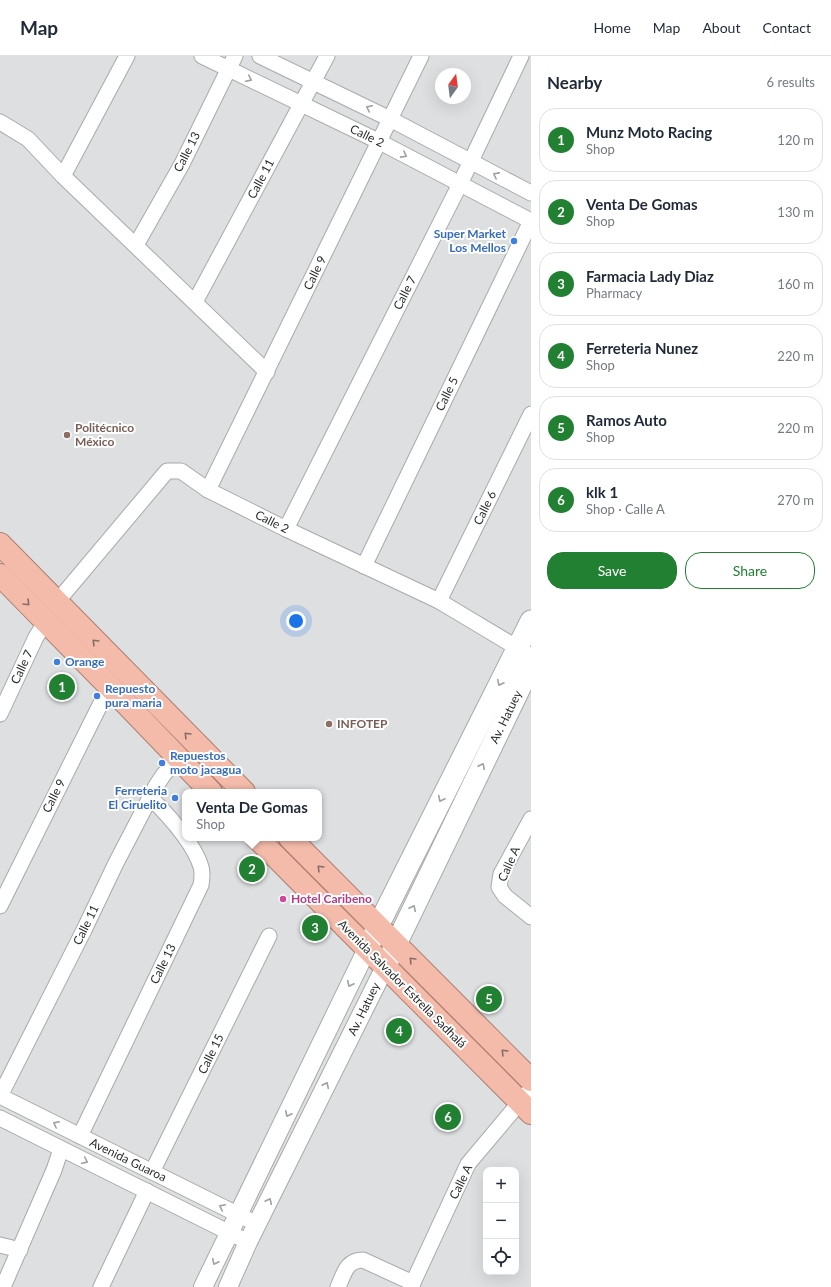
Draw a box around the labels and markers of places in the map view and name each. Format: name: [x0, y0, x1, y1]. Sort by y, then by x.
place label: Super Market Los Mellos: [434, 226, 507, 255]
marker: Super Market Los Mellos: [509, 236, 519, 246]
place label: Politécnico México: [75, 420, 134, 449]
marker: Politécnico México: [62, 430, 72, 440]
place label: Orange: [65, 654, 105, 669]
marker: Orange: [52, 657, 62, 667]
pin: 1: [49, 672, 75, 702]
place label: Repuesto pura maria: [105, 681, 162, 710]
marker: Repuesto pura maria: [92, 691, 102, 701]
place label: INFOTEP: [337, 716, 388, 731]
marker: INFOTEP: [324, 719, 334, 729]
place label: Repuestos moto jacagua: [170, 748, 241, 777]
marker: Repuestos moto jacagua: [157, 758, 167, 768]
place label: Ferreteria El Ciruelito: [108, 783, 167, 812]
marker: Ferreteria El Ciruelito: [170, 793, 180, 803]
pin: 2: [239, 854, 265, 884]
place label: Hotel Caribeno: [291, 891, 372, 906]
marker: Hotel Caribeno: [278, 894, 288, 904]
pin: 3: [302, 913, 328, 943]
pin: 5: [476, 984, 502, 1014]
pin: 4: [386, 1016, 412, 1046]
pin: 6: [435, 1102, 461, 1132]

